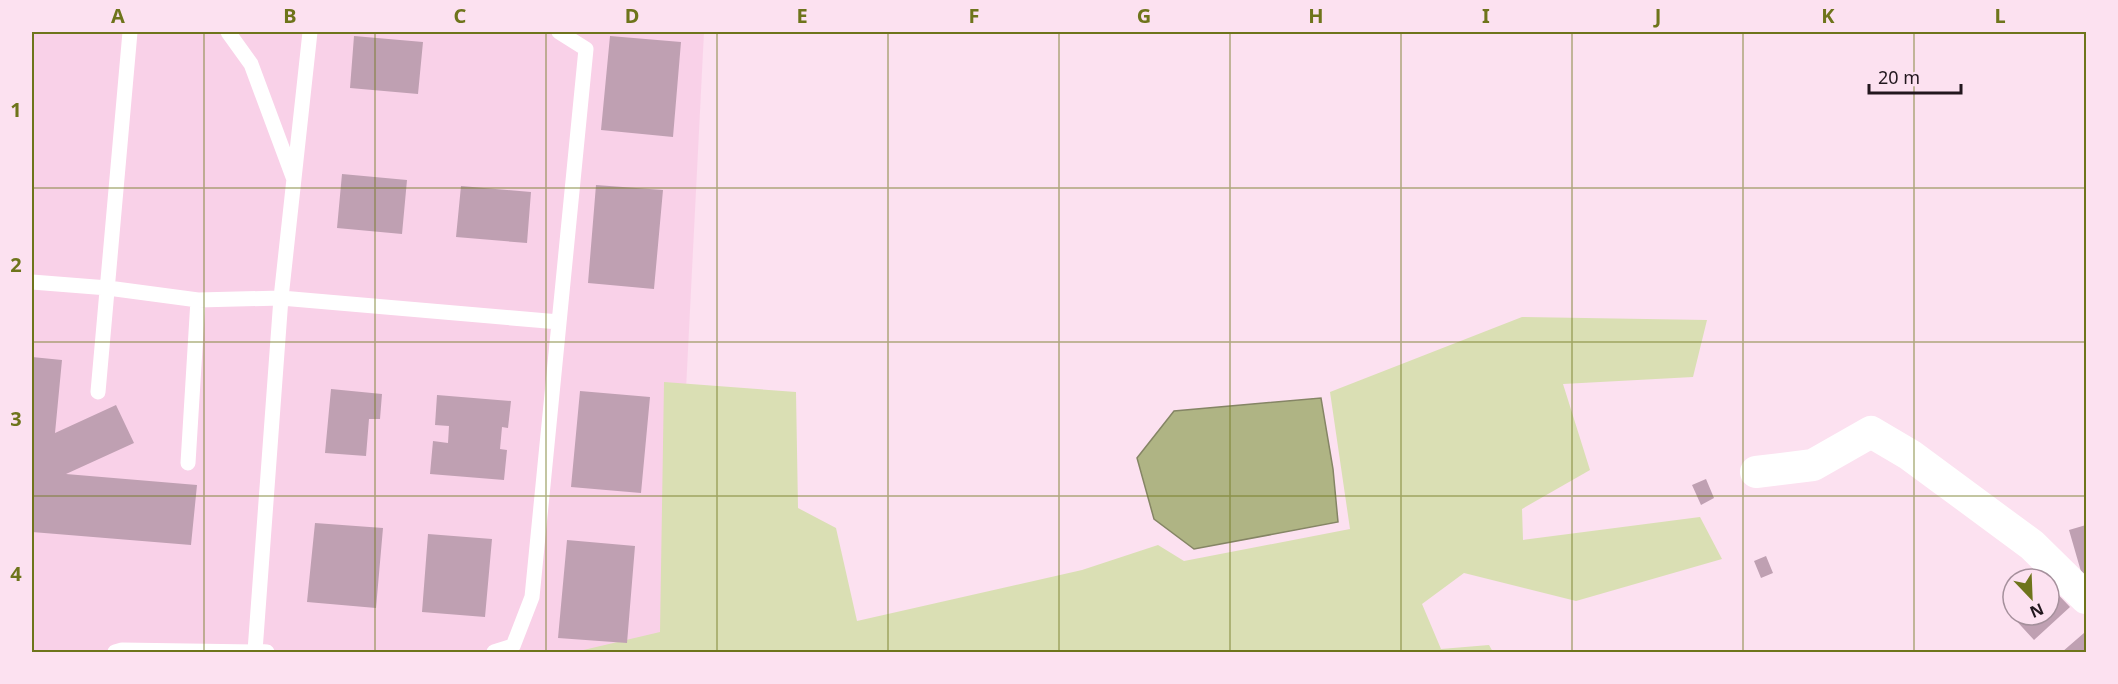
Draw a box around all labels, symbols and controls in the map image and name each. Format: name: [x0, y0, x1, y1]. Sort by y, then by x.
text: A: [111, 2, 125, 29]
text: B: [283, 2, 297, 29]
text: C: [454, 2, 467, 29]
text: D: [625, 2, 639, 29]
text: E: [796, 2, 808, 29]
text: F: [969, 2, 979, 29]
text: G: [1137, 2, 1151, 29]
text: H: [1308, 2, 1324, 29]
text: I: [1482, 2, 1490, 29]
text: J: [1653, 2, 1661, 29]
text: K: [1821, 2, 1835, 29]
text: L: [1994, 2, 2006, 29]
scale bar: [1869, 57, 1960, 95]
text: 20 m: [1878, 65, 1920, 89]
text: 1: [10, 96, 22, 123]
text: 2: [10, 251, 22, 278]
text: 3: [10, 405, 22, 432]
text: 4: [10, 560, 22, 587]
north arrow: [2001, 567, 2061, 627]
text: N: [2027, 598, 2047, 623]

